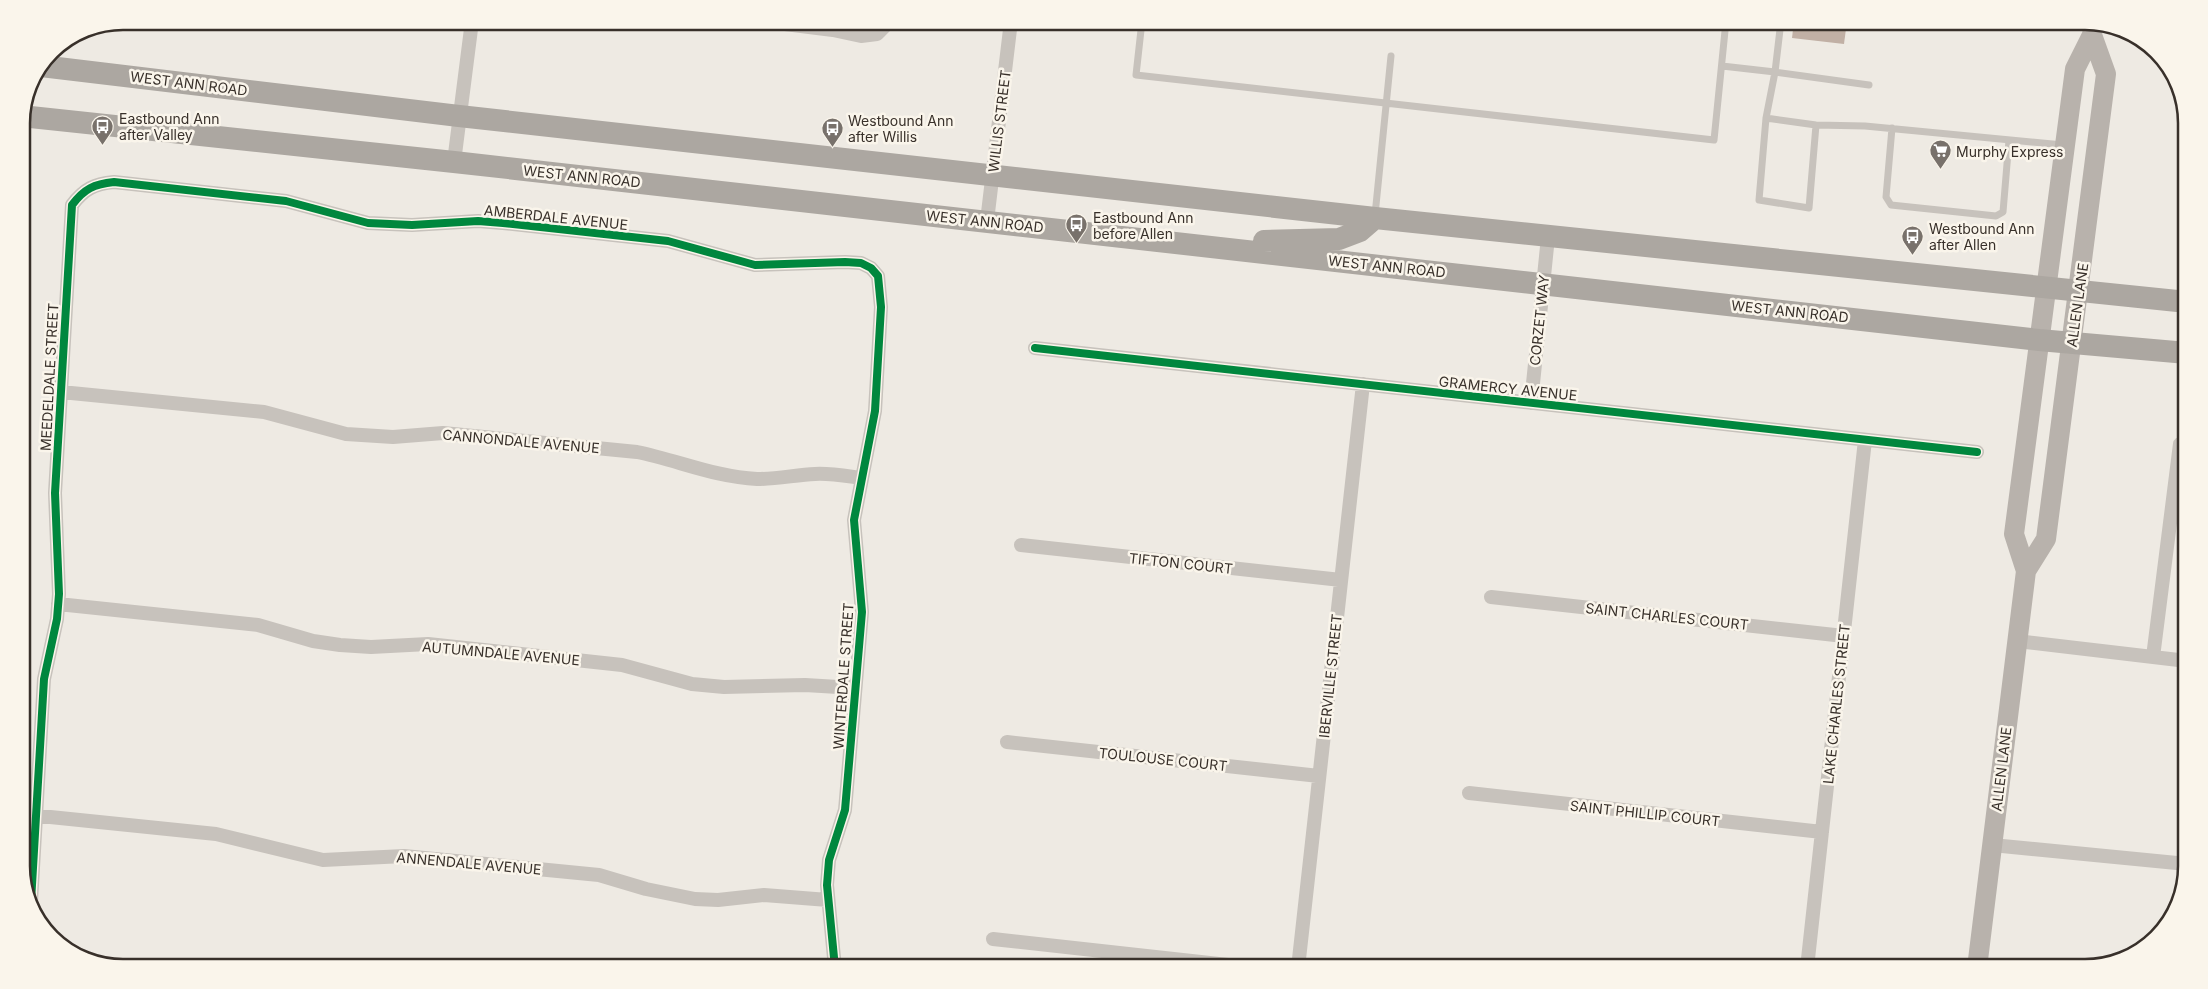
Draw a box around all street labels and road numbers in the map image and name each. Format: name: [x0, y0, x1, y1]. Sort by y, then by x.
street label: WEST ANN ROAD: [129, 67, 249, 99]
street label: WILLIS STREET: [984, 69, 1014, 173]
street label: WEST ANN ROAD: [523, 161, 641, 191]
street label: AMBERDALE AVENUE: [483, 201, 629, 233]
street label: WEST ANN ROAD: [926, 206, 1044, 236]
street label: WEST ANN ROAD: [1328, 251, 1446, 281]
street label: ALLEN LANE: [2063, 262, 2091, 348]
street label: CORZET WAY: [1526, 273, 1552, 366]
street label: WEST ANN ROAD: [1731, 296, 1849, 326]
street label: MEEDELDALE STREET: [37, 302, 61, 452]
street label: GRAMERCY AVENUE: [1438, 372, 1578, 404]
street label: CANNONDALE AVENUE: [442, 426, 600, 456]
street label: TIFTON COURT: [1128, 549, 1234, 577]
street label: SAINT CHARLES COURT: [1585, 599, 1749, 633]
street label: WINTERDALE STREET: [829, 602, 857, 750]
street label: IBERVILLE STREET: [1315, 613, 1345, 739]
street label: LAKE CHARLES STREET: [1819, 623, 1853, 785]
street label: AUTUMNDALE AVENUE: [421, 638, 581, 668]
street label: ALLEN LANE: [1987, 726, 2015, 812]
street label: TOULOUSE COURT: [1098, 744, 1228, 774]
street label: SAINT PHILLIP COURT: [1569, 797, 1721, 829]
street label: ANNENDALE AVENUE: [396, 848, 542, 878]

